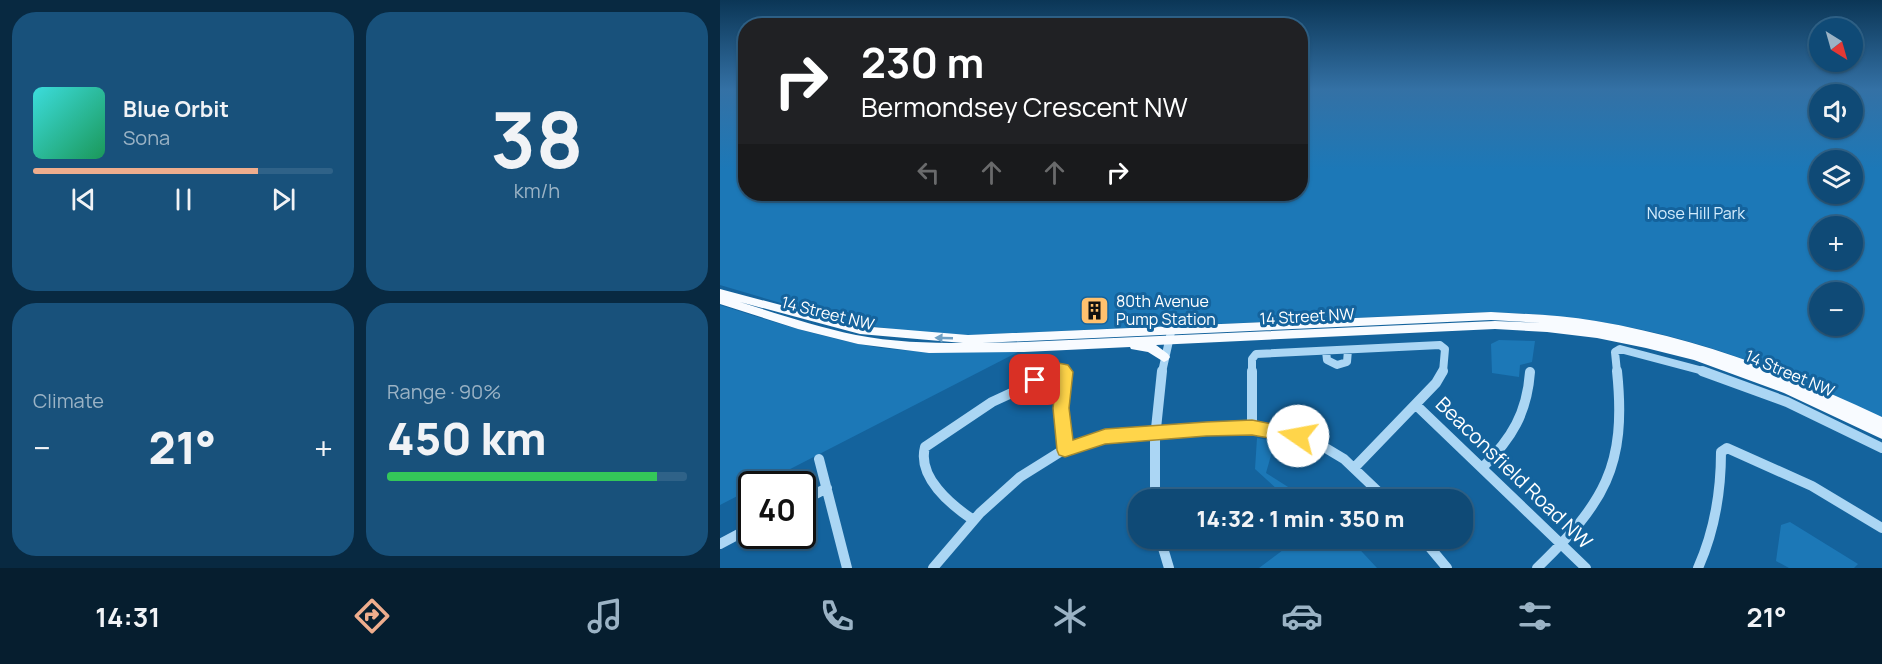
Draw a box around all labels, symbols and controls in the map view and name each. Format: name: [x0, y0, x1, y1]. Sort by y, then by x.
north arrow: [1809, 18, 1863, 72]
map controls: [1809, 18, 1863, 336]
text: 230 m: [861, 33, 984, 91]
icon: right: [762, 42, 840, 120]
button: sound: [1809, 84, 1863, 138]
text: 38: [490, 85, 584, 191]
text: Bermondsey Crescent NW: [861, 88, 1188, 125]
text: Blue Orbit: [123, 94, 229, 124]
text: Sona: [123, 124, 170, 151]
button: layers: [1809, 150, 1863, 204]
icon: left: [912, 156, 945, 189]
icon: ahead: [975, 156, 1008, 189]
icon: ahead: [1038, 156, 1071, 189]
icon: right: [1101, 156, 1134, 189]
text: km/h: [514, 177, 560, 204]
icon: previous: [67, 183, 100, 216]
icon: pause: [167, 183, 200, 216]
icon: next: [267, 183, 300, 216]
park label: Nose Hill Park: [1647, 202, 1746, 224]
button: +: [1809, 216, 1863, 270]
button: −: [1809, 282, 1863, 336]
place label: 80th Avenue Pump Station: [1116, 290, 1216, 330]
street label: 14 Street NW: [779, 291, 877, 335]
building icon: 80th Avenue Pump Station: [1079, 294, 1111, 326]
street label: 14 Street NW: [1259, 303, 1355, 329]
one-way arrow: [935, 333, 954, 343]
street label: 14 Street NW: [1742, 344, 1838, 402]
pin: [1009, 354, 1060, 405]
icon: arrive: [1018, 363, 1051, 396]
text: Range · 90%: [387, 378, 501, 405]
text: Climate: [33, 387, 104, 414]
street label: Beaconsfield Road NW: [1430, 391, 1599, 555]
position arrow: [1266, 404, 1330, 468]
text: 450 km: [387, 407, 547, 469]
text: 21°: [148, 416, 216, 478]
text: −: [33, 425, 51, 470]
text: +: [314, 425, 333, 470]
speed limit sign: 40: [738, 471, 816, 549]
text: 14:32 · 1 min · 350 m: [1197, 504, 1404, 534]
icon: directions: [351, 595, 393, 637]
icon: music: [584, 595, 626, 637]
icon: phone: [816, 595, 858, 637]
icon: climate: [1049, 595, 1091, 637]
icon: car: [1281, 595, 1323, 637]
icon: filters: [1514, 595, 1556, 637]
text: 14:31: [95, 598, 160, 635]
text: 21°: [1747, 598, 1787, 635]

